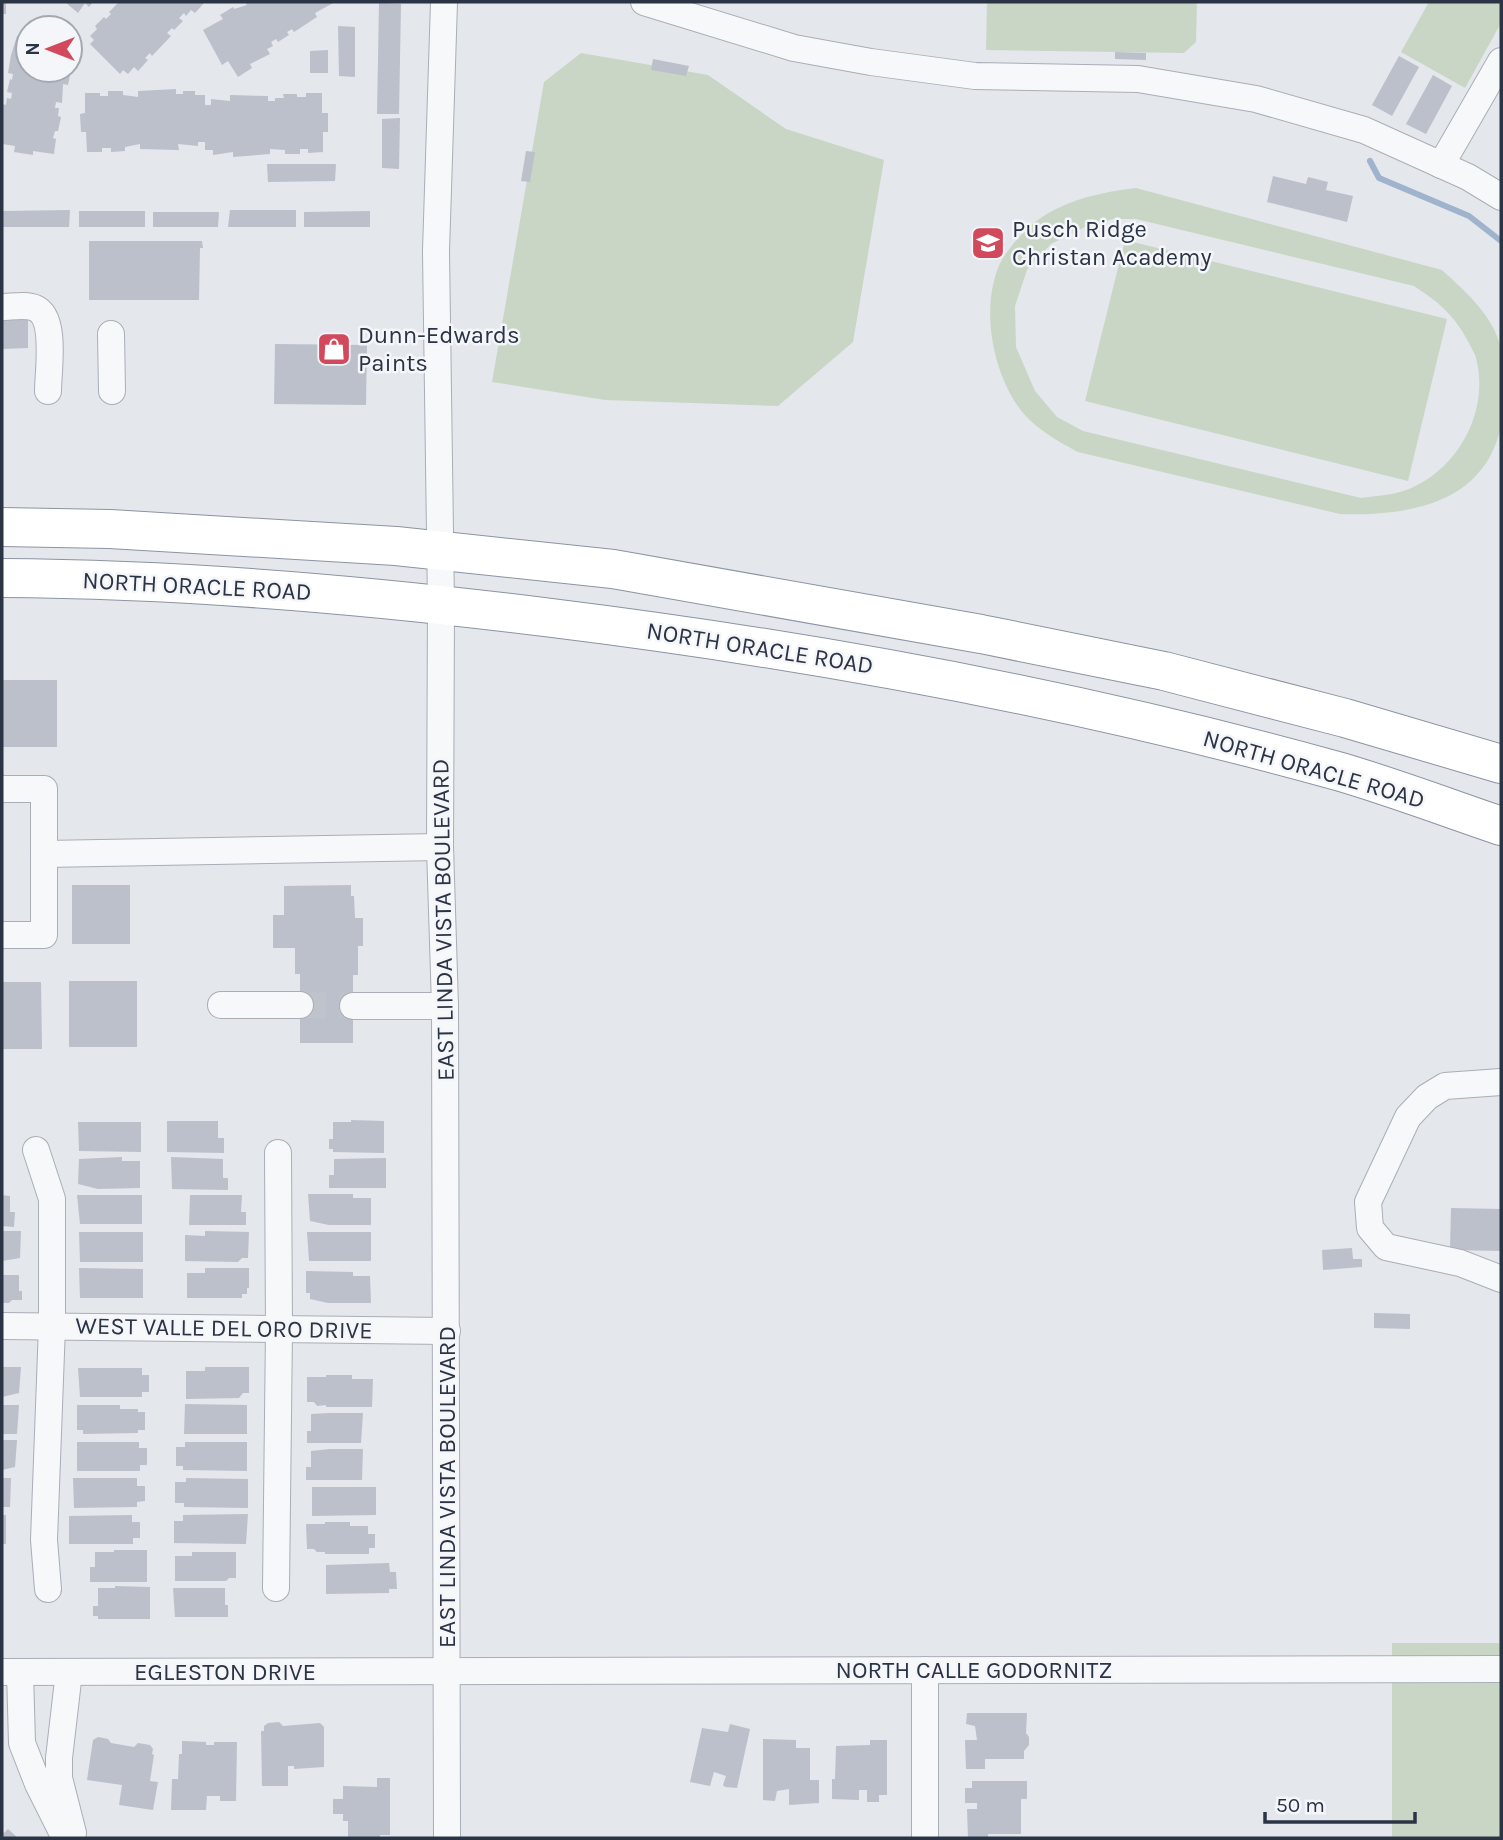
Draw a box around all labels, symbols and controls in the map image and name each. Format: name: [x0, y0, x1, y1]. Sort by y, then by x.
north arrow: [14, 14, 84, 84]
text: N: [22, 42, 44, 56]
place label: Pusch Ridge Christan Academy: [1012, 215, 1212, 271]
school or university icon: Pusch Ridge Christan Academy: [969, 224, 1007, 262]
place label: Dunn-Edwards Paints: [358, 321, 520, 377]
shop icon: Dunn-Edwards Paints: [315, 330, 353, 368]
street label: NORTH ORACLE ROAD: [82, 566, 312, 606]
street label: NORTH ORACLE ROAD: [645, 616, 875, 680]
street label: NORTH ORACLE ROAD: [1200, 724, 1428, 814]
street label: EAST LINDA VISTA BOULEVARD: [426, 759, 460, 1081]
street label: WEST VALLE DEL ORO DRIVE: [75, 1311, 373, 1345]
street label: EAST LINDA VISTA BOULEVARD: [433, 1326, 461, 1648]
street label: NORTH CALLE GODORNITZ: [836, 1656, 1112, 1684]
street label: EGLESTON DRIVE: [134, 1658, 316, 1686]
scale bar: [1265, 1780, 1416, 1824]
text: 50 m: [1276, 1793, 1325, 1817]

